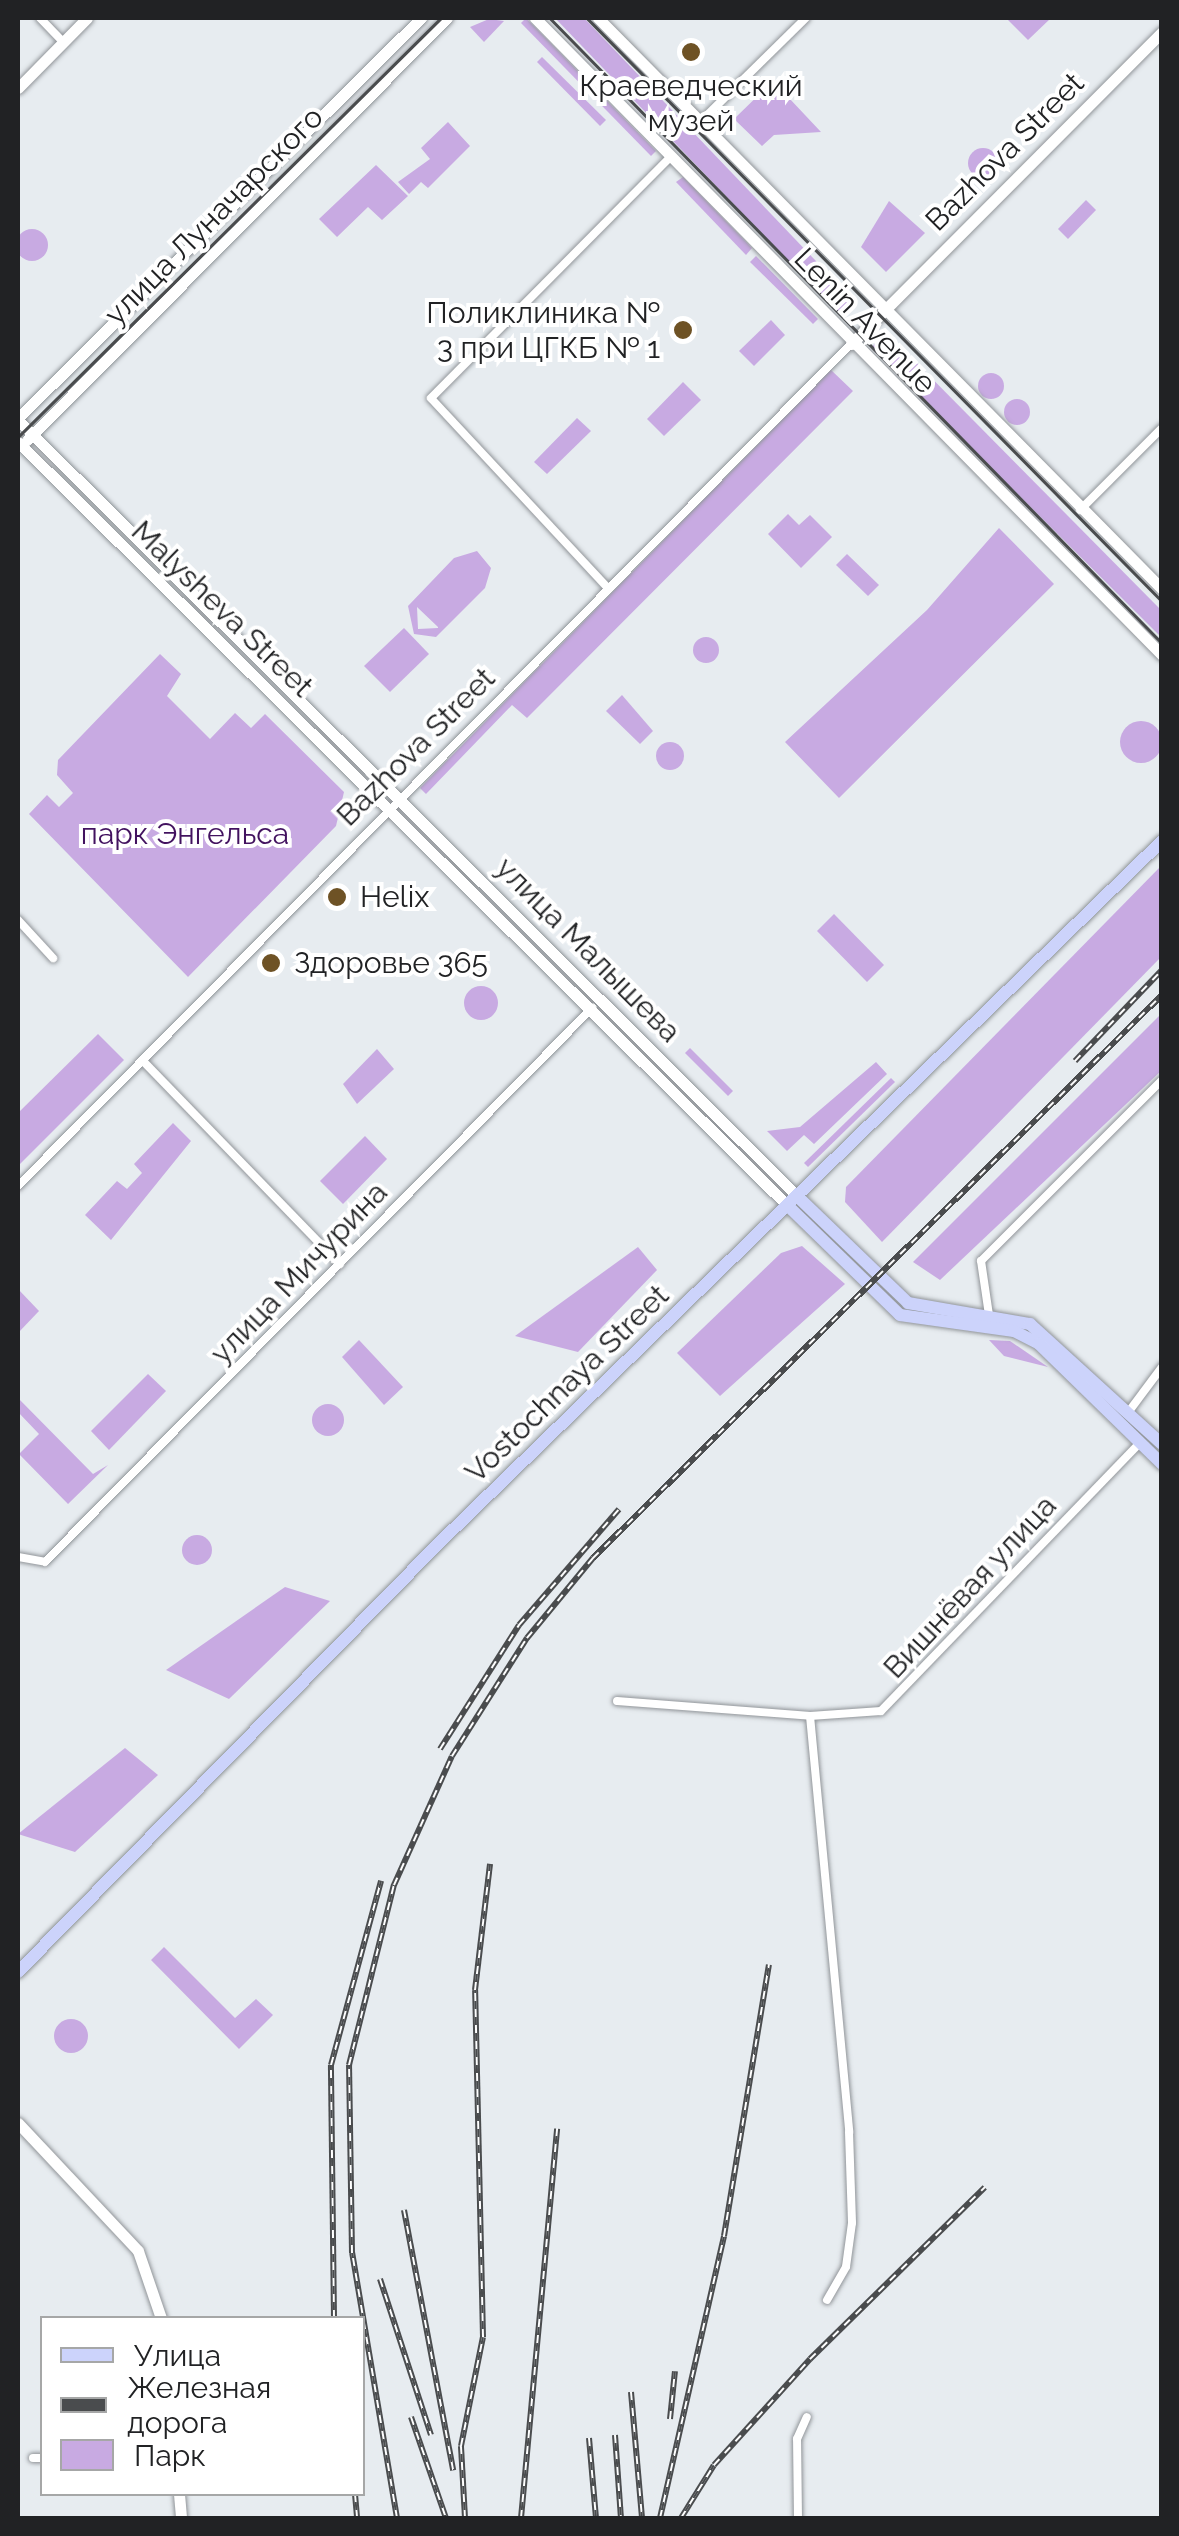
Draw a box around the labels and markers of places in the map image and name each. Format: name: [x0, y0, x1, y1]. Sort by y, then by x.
marker: Краеведческий музей: [680, 41, 702, 63]
place label: Краеведческий музей: [579, 68, 803, 138]
place label: Поликлиника № 3 при ЦГКБ № 1: [426, 295, 660, 366]
marker: Поликлиника № 3 при ЦГКБ № 1: [670, 317, 696, 343]
place label: Helix: [360, 879, 429, 915]
marker: Helix: [324, 884, 350, 910]
place label: Здоровье 365: [294, 945, 488, 981]
marker: Здоровье 365: [258, 950, 284, 976]

